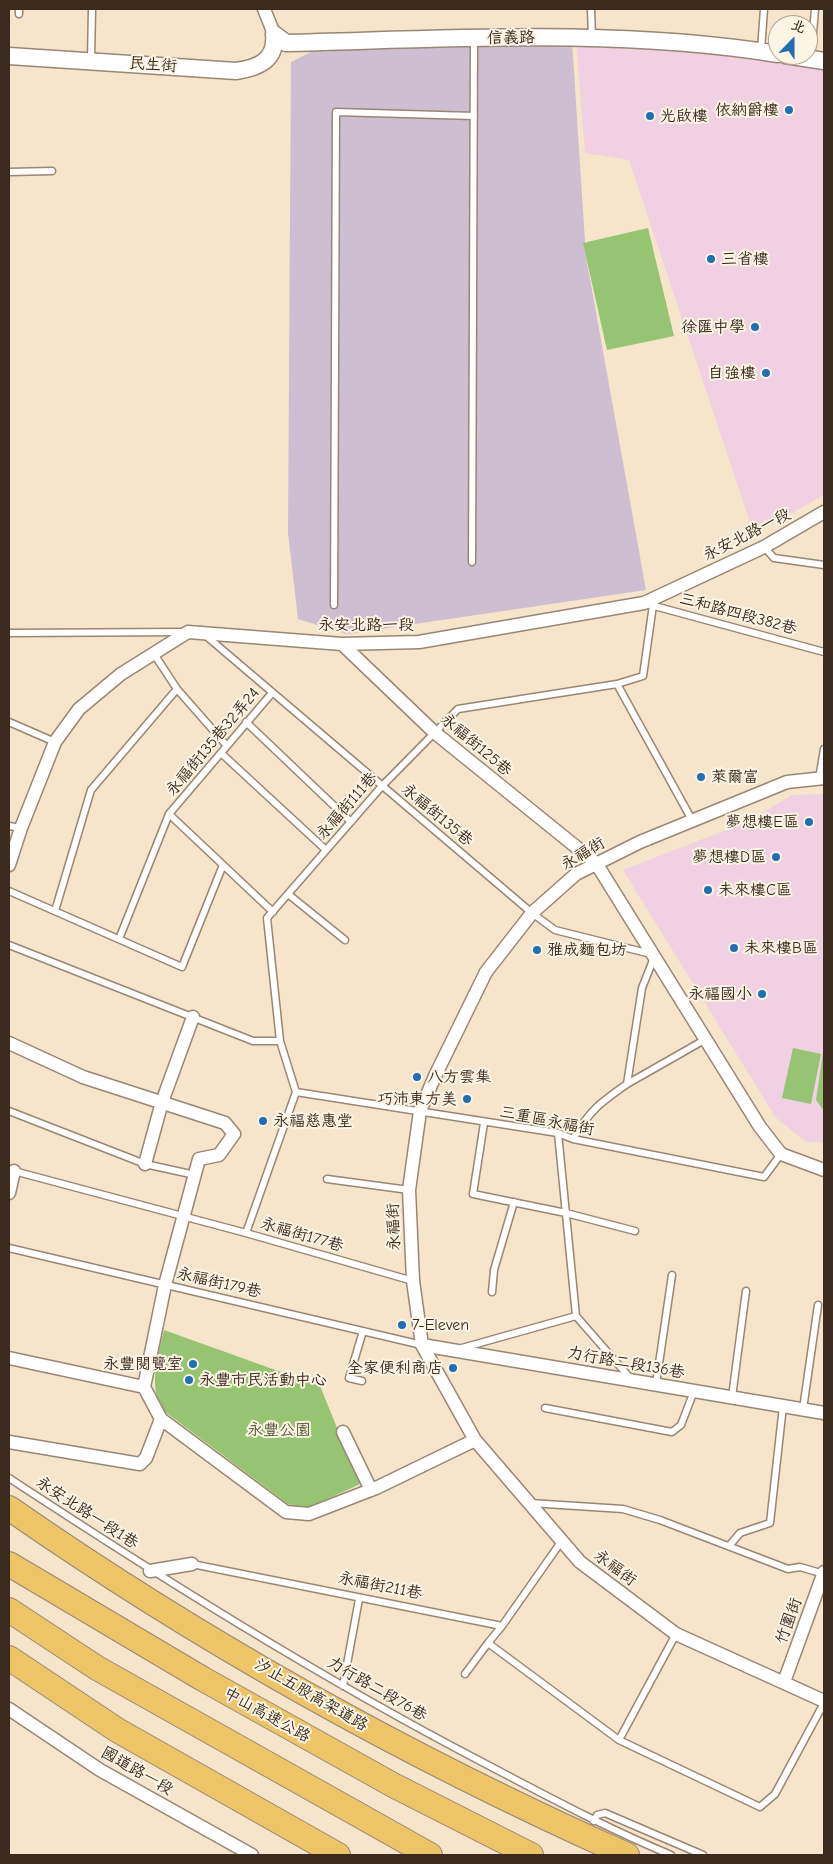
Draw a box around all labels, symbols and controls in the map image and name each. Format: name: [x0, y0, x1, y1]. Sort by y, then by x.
north arrow: [768, 15, 818, 65]
text: 北: [789, 16, 808, 37]
street label: 信義路: [487, 28, 535, 48]
street label: 民生街: [128, 54, 178, 76]
place label: 依納爵樓: [715, 100, 779, 120]
marker: 依納爵樓: [783, 104, 795, 116]
place label: 光啟樓: [660, 106, 708, 126]
marker: 光啟樓: [644, 110, 656, 122]
place label: 三省樓: [721, 249, 769, 269]
marker: 三省樓: [705, 253, 717, 265]
place label: 徐匯中學: [681, 317, 745, 337]
marker: 徐匯中學: [749, 321, 761, 333]
place label: 自強樓: [708, 363, 756, 383]
marker: 自強樓: [760, 367, 772, 379]
street label: 永安北路一段: [700, 505, 794, 565]
street label: 三和路四段382巷: [677, 589, 799, 639]
street label: 永安北路一段: [318, 615, 414, 635]
street label: 永福街135巷32弄24: [162, 684, 264, 800]
street label: 永福街125巷: [436, 710, 516, 780]
place label: 萊爾富: [711, 767, 759, 787]
street label: 永福街111巷: [313, 768, 381, 844]
marker: 萊爾富: [695, 771, 707, 783]
street label: 永福街135巷: [397, 780, 477, 850]
place label: 夢想樓E區: [725, 812, 799, 832]
marker: 夢想樓E區: [803, 816, 815, 828]
street label: 永福街: [557, 833, 609, 875]
place label: 夢想樓D區: [692, 847, 766, 867]
marker: 夢想樓D區: [770, 851, 782, 863]
place label: 未來樓C區: [718, 880, 792, 900]
marker: 未來樓C區: [702, 884, 714, 896]
place label: 未來樓B區: [744, 938, 818, 958]
place label: 雅成麵包坊: [547, 940, 627, 960]
marker: 未來樓B區: [728, 942, 740, 954]
marker: 雅成麵包坊: [531, 944, 543, 956]
place label: 永福國小: [688, 984, 752, 1004]
marker: 永福國小: [756, 988, 768, 1000]
place label: 八方雲集: [427, 1067, 491, 1087]
marker: 八方雲集: [411, 1071, 423, 1083]
place label: 巧沛東方美: [377, 1089, 457, 1109]
marker: 巧沛東方美: [461, 1093, 473, 1105]
street label: 三重區永福街: [498, 1102, 596, 1140]
place label: 永福慈惠堂: [273, 1111, 353, 1131]
marker: 永福慈惠堂: [257, 1115, 269, 1127]
street label: 永福街: [384, 1203, 404, 1251]
street label: 永福街177巷: [258, 1214, 346, 1256]
street label: 永福街179巷: [175, 1264, 263, 1302]
place label: 7-Eleven: [412, 1315, 469, 1335]
marker: 7-Eleven: [396, 1319, 408, 1331]
street label: 力行路二段136巷: [566, 1343, 686, 1383]
place label: 永豐閱覽室: [103, 1354, 183, 1374]
marker: 永豐閱覽室: [187, 1358, 199, 1370]
place label: 全家便利商店: [347, 1358, 443, 1378]
marker: 全家便利商店: [447, 1362, 459, 1374]
place label: 永豐市民活動中心: [199, 1370, 327, 1390]
marker: 永豐市民活動中心: [183, 1374, 195, 1386]
park label: 永豐公園: [247, 1420, 311, 1440]
street label: 永安北路一段1巷: [32, 1473, 142, 1553]
street label: 永福街: [590, 1546, 640, 1590]
street label: 永福街211巷: [336, 1568, 424, 1604]
street label: 竹圍街: [772, 1595, 806, 1647]
street label: 力行路二段76巷: [324, 1653, 430, 1725]
street label: 汐止五股高架道路: [251, 1655, 371, 1735]
street label: 中山高速公路: [220, 1683, 314, 1747]
street label: 國道路一段: [98, 1743, 176, 1799]

